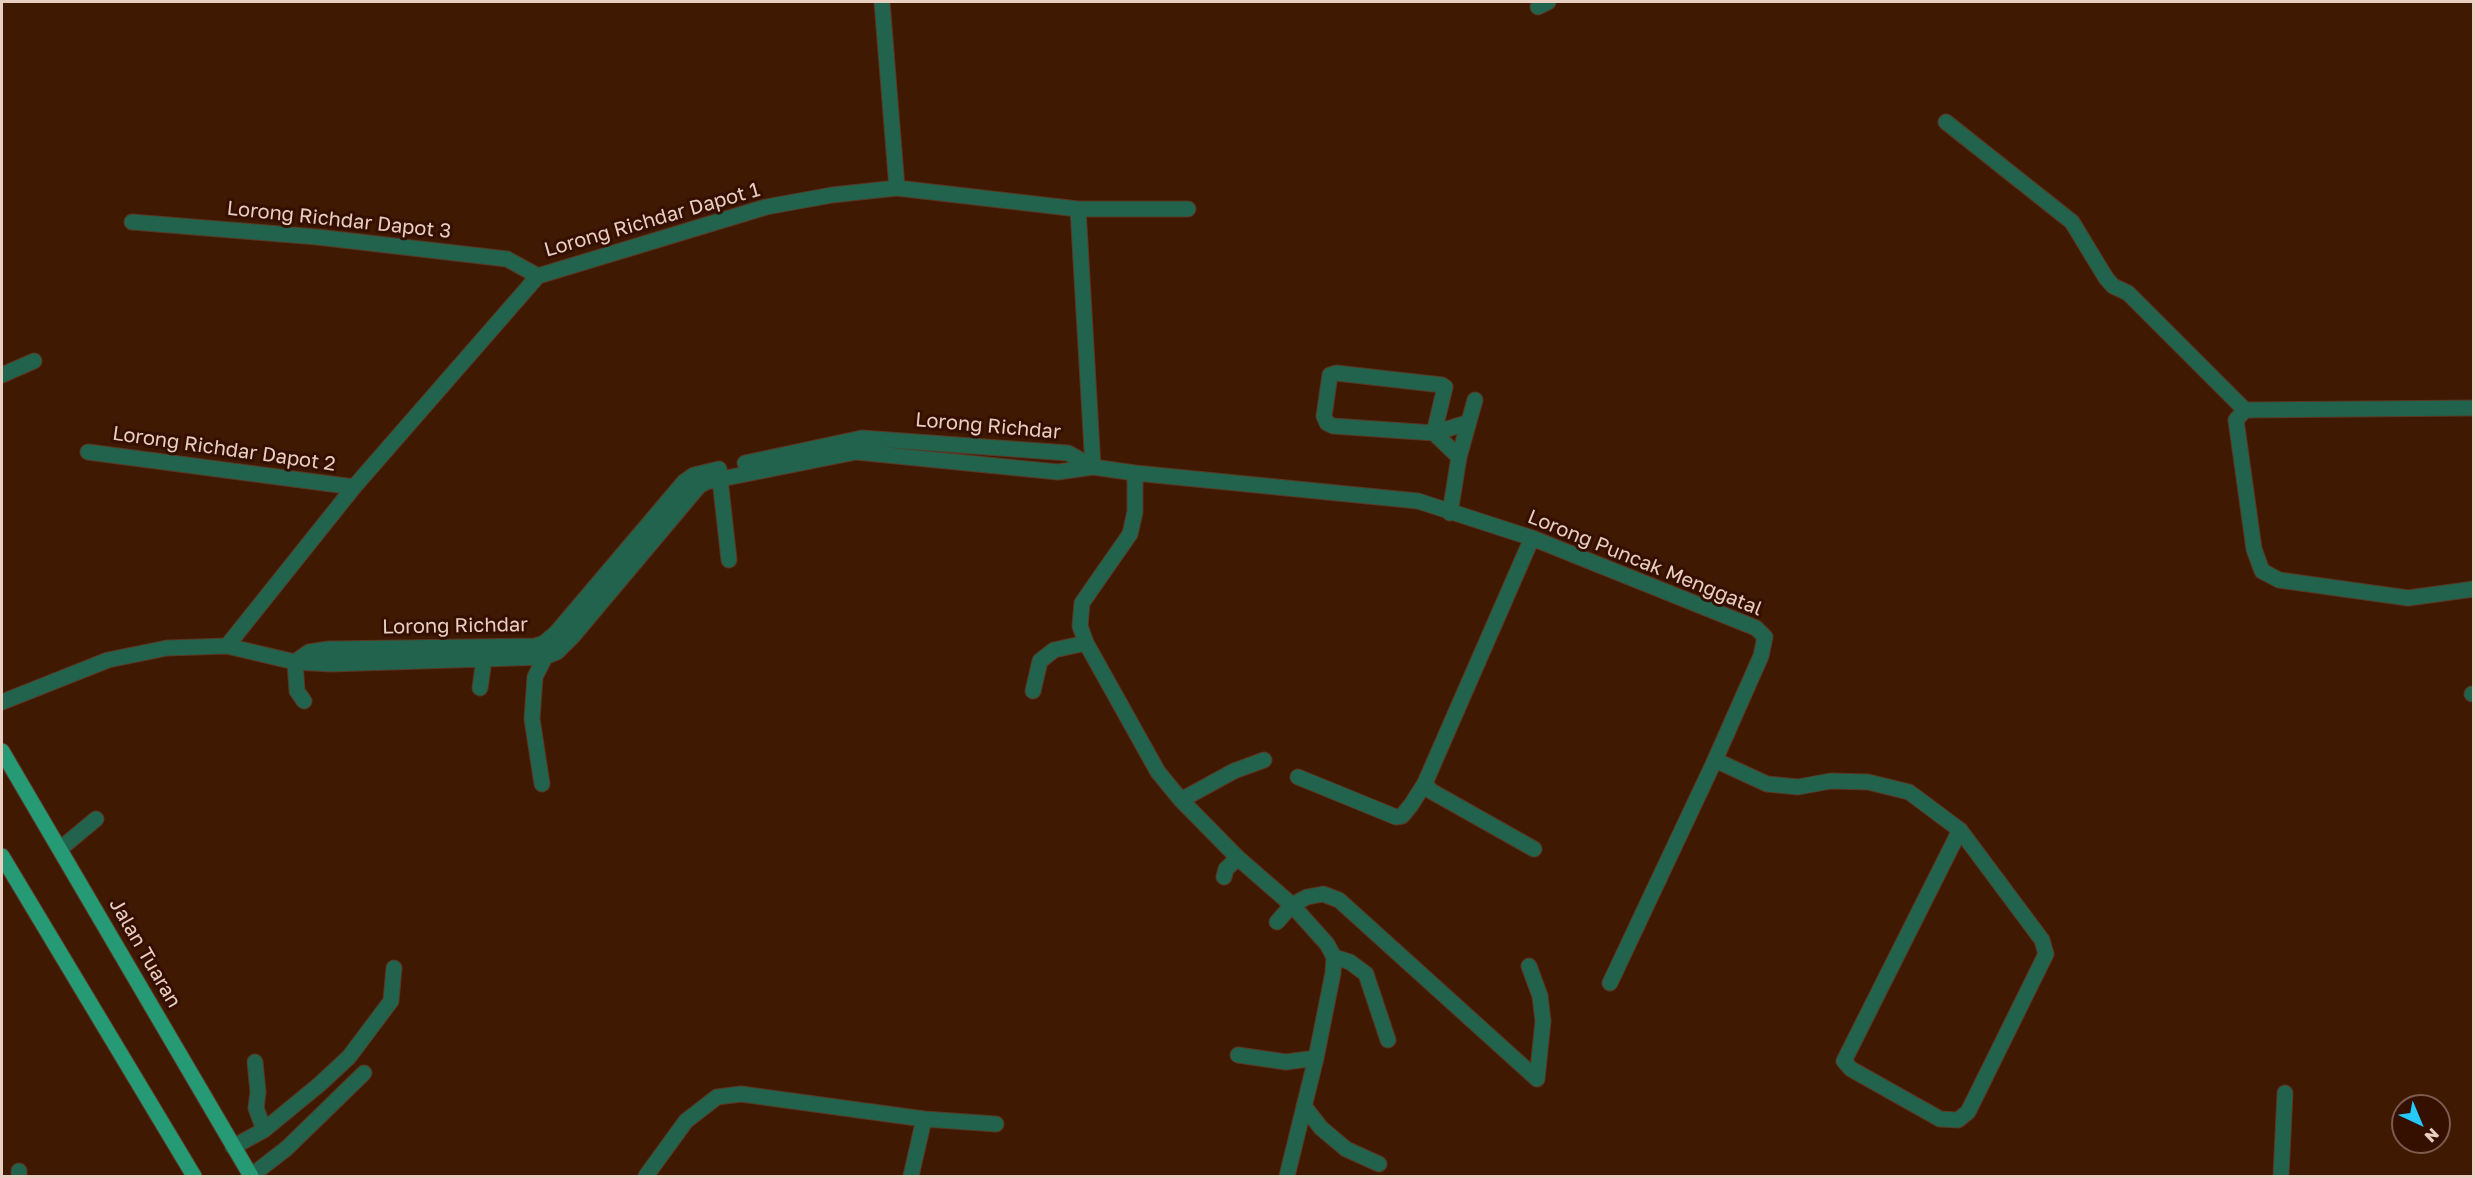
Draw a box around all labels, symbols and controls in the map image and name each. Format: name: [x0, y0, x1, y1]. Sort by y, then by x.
street label: Lorong Richdar Dapot 1: [541, 178, 763, 262]
street label: Lorong Richdar Dapot 3: [226, 196, 452, 244]
street label: Lorong Richdar: [914, 408, 1062, 444]
street label: Lorong Richdar Dapot 2: [111, 421, 337, 477]
street label: Lorong Puncak Menggatal: [1524, 505, 1766, 621]
street label: Lorong Richdar: [382, 613, 528, 639]
street label: Jalan Tuaran: [104, 894, 186, 1012]
north arrow: [2391, 1094, 2451, 1154]
text: N: [2421, 1124, 2443, 1147]

